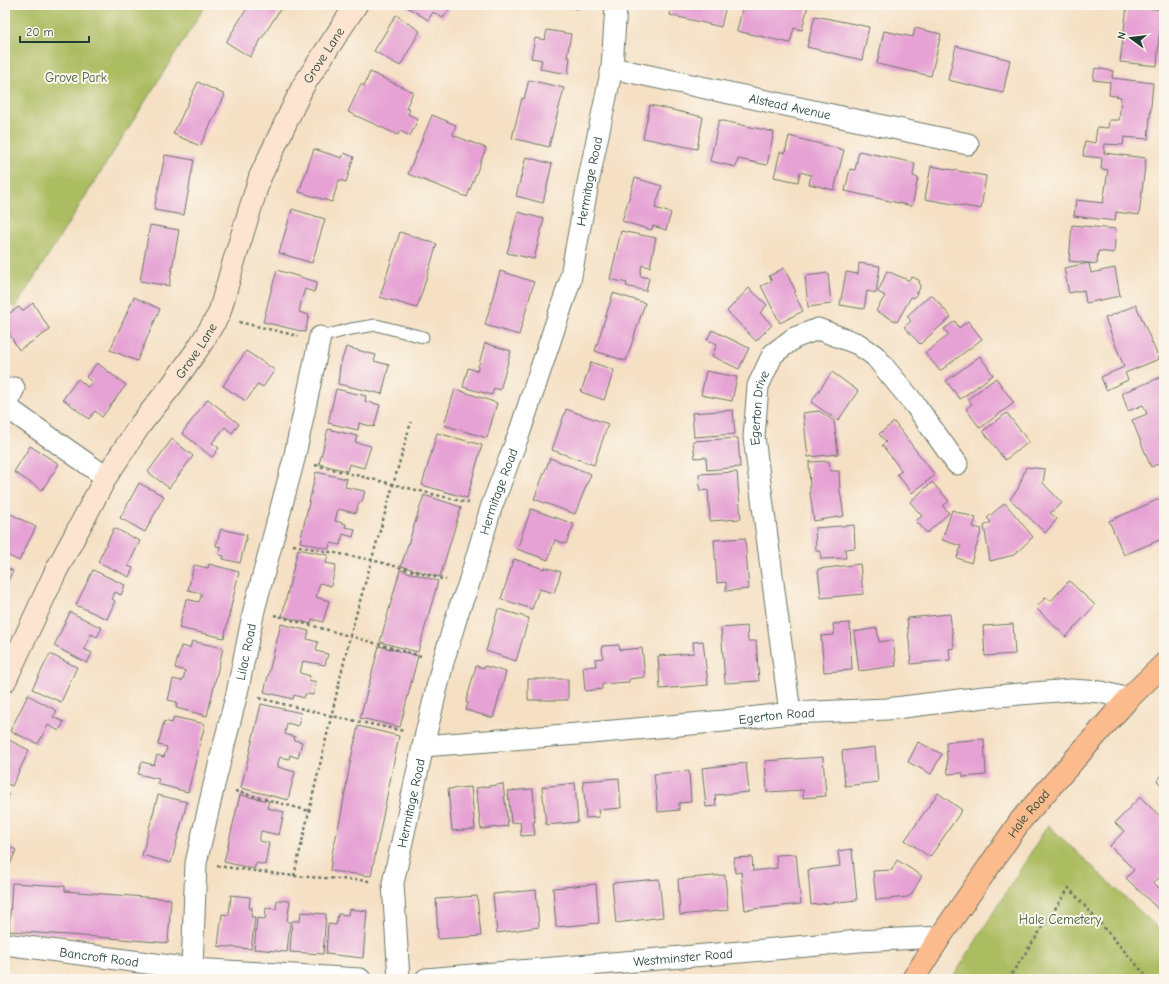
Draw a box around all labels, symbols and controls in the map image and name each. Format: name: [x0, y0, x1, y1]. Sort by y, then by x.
scale bar: [20, 18, 89, 44]
north arrow: [1111, 18, 1151, 58]
street label: Grove Lane: [300, 24, 347, 86]
text: 20 m: [26, 25, 54, 39]
text: N: [1115, 30, 1129, 41]
park label: Grove Park: [45, 70, 108, 85]
street label: Alstead Avenue: [748, 90, 833, 122]
street label: Hermitage Road: [573, 135, 605, 227]
street label: Grove Lane: [172, 319, 220, 381]
street label: Egerton Drive: [746, 367, 772, 446]
street label: Hermitage Road: [476, 446, 520, 537]
street label: Lilac Road: [232, 622, 259, 682]
street label: Egerton Road: [738, 704, 815, 727]
street label: Hermitage Road: [393, 757, 428, 849]
street label: Hale Road: [1004, 786, 1052, 840]
park label: Hale Cemetery: [1019, 912, 1101, 927]
street label: Bancroft Road: [59, 944, 140, 969]
street label: Westminster Road: [633, 945, 733, 969]

